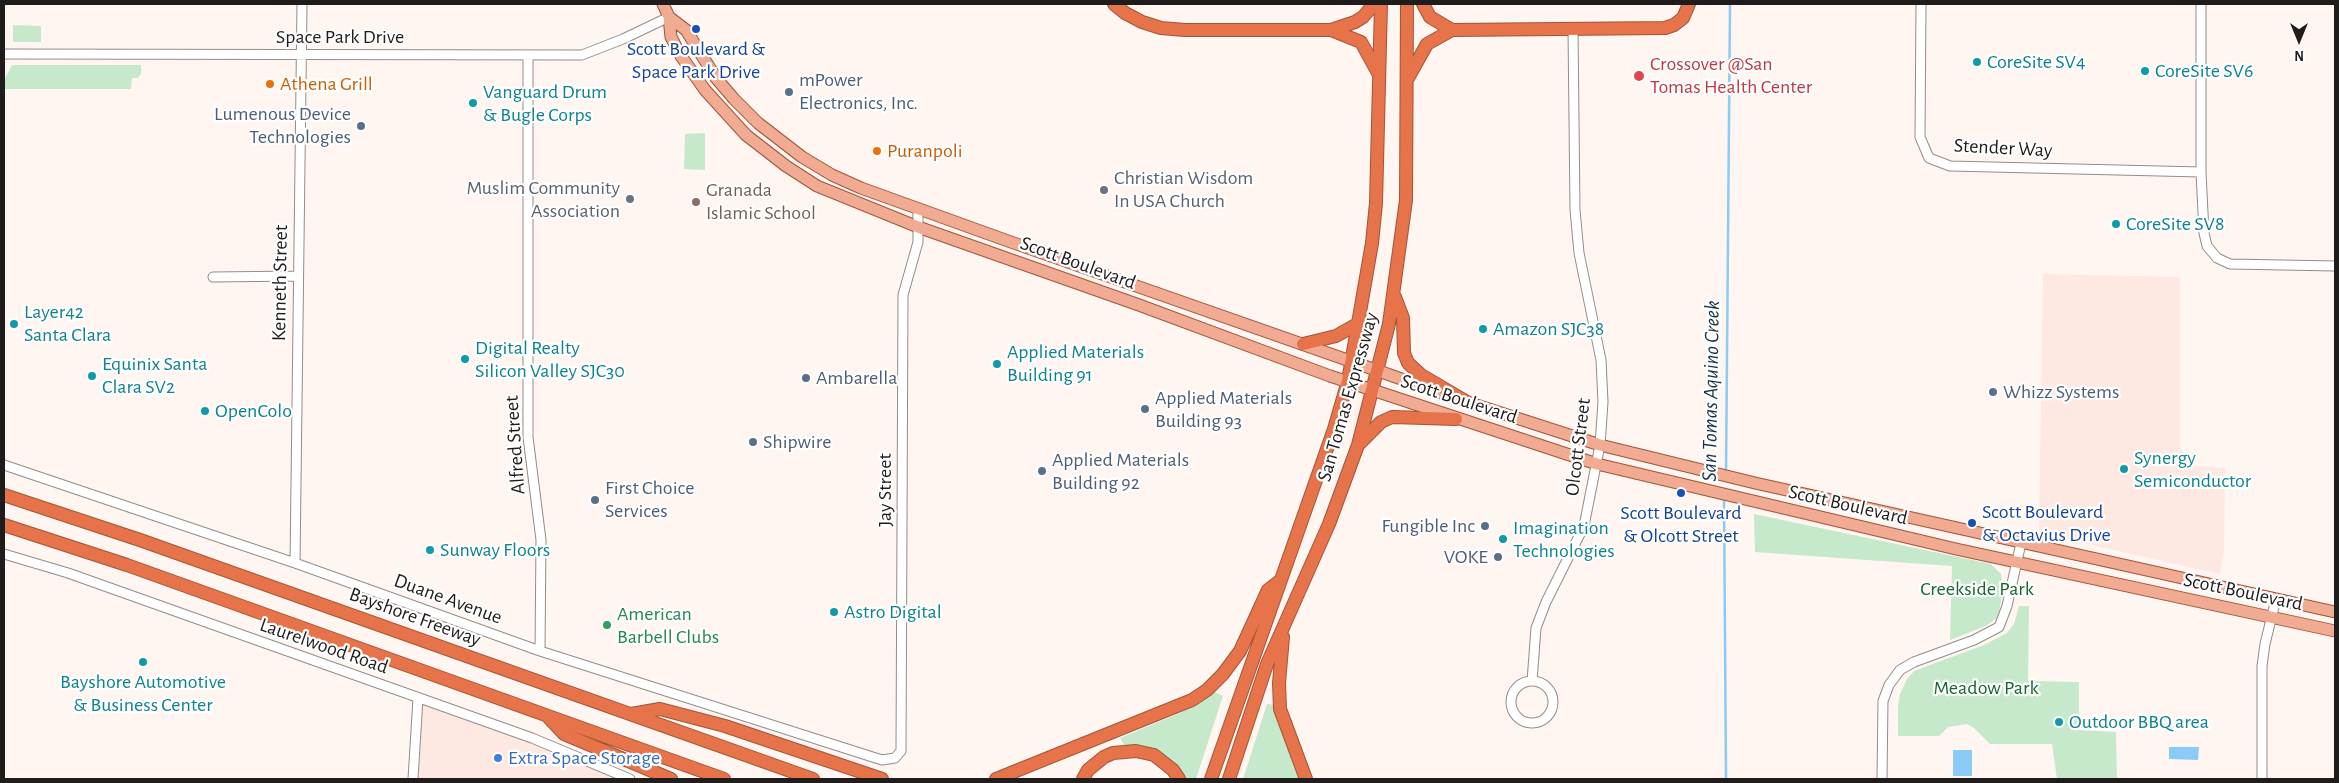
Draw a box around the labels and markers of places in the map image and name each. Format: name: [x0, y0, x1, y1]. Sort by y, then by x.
marker: Scott Boulevard & Space Park Drive: [690, 23, 702, 35]
place label: Scott Boulevard & Space Park Drive: [627, 37, 765, 84]
place label: CoreSite SV4: [1987, 50, 2086, 74]
place label: Crossover @San Tomas Health Center: [1650, 52, 1812, 99]
marker: CoreSite SV4: [1971, 56, 1983, 68]
place label: CoreSite SV6: [2155, 59, 2253, 83]
marker: CoreSite SV6: [2139, 65, 2151, 77]
place label: mPower Electronics, Inc.: [799, 68, 918, 115]
marker: Crossover @San Tomas Health Center: [1632, 69, 1646, 83]
place label: Athena Grill: [280, 72, 373, 96]
marker: Athena Grill: [264, 78, 276, 90]
place label: Vanguard Drum & Bugle Corps: [483, 80, 607, 127]
marker: mPower Electronics, Inc.: [783, 86, 795, 98]
marker: Vanguard Drum & Bugle Corps: [467, 97, 479, 109]
place label: Lumenous Device Technologies: [214, 102, 351, 149]
marker: Lumenous Device Technologies: [355, 120, 367, 132]
place label: Puranpoli: [887, 139, 963, 163]
marker: Puranpoli: [871, 145, 883, 157]
place label: Christian Wisdom In USA Church: [1114, 166, 1253, 213]
place label: Muslim Community Association: [466, 176, 620, 223]
place label: Granada Islamic School: [706, 178, 816, 225]
marker: Christian Wisdom In USA Church: [1098, 184, 1110, 196]
marker: Muslim Community Association: [624, 193, 636, 205]
marker: Granada Islamic School: [690, 196, 702, 208]
place label: CoreSite SV8: [2126, 212, 2224, 236]
marker: CoreSite SV8: [2110, 218, 2122, 230]
place label: Layer42 Santa Clara: [24, 300, 111, 347]
place label: Amazon SJC38: [1493, 317, 1604, 341]
marker: Layer42 Santa Clara: [8, 318, 20, 330]
marker: Amazon SJC38: [1477, 323, 1489, 335]
place label: Digital Realty Silicon Valley SJC30: [475, 336, 625, 383]
place label: Applied Materials Building 91: [1007, 340, 1144, 387]
place label: Equinix Santa Clara SV2: [102, 352, 208, 399]
marker: Digital Realty Silicon Valley SJC30: [459, 353, 471, 365]
marker: Applied Materials Building 91: [991, 358, 1003, 370]
place label: Ambarella: [816, 366, 897, 390]
marker: Equinix Santa Clara SV2: [86, 370, 98, 382]
marker: Ambarella: [800, 372, 812, 384]
place label: Whizz Systems: [2003, 380, 2119, 404]
place label: Applied Materials Building 93: [1155, 386, 1292, 433]
marker: Whizz Systems: [1987, 386, 1999, 398]
place label: OpenColo: [215, 399, 292, 423]
marker: Applied Materials Building 93: [1139, 403, 1151, 415]
marker: OpenColo: [199, 405, 211, 417]
place label: Shipwire: [763, 430, 831, 454]
marker: Shipwire: [747, 436, 759, 448]
place label: Synergy Semiconductor: [2134, 446, 2251, 493]
place label: Applied Materials Building 92: [1052, 448, 1189, 495]
marker: Synergy Semiconductor: [2118, 463, 2130, 475]
marker: Applied Materials Building 92: [1036, 465, 1048, 477]
place label: First Choice Services: [605, 476, 694, 523]
marker: Scott Boulevard & Olcott Street: [1675, 487, 1687, 499]
marker: First Choice Services: [589, 494, 601, 506]
place label: Scott Boulevard & Octavius Drive: [1982, 500, 2111, 547]
place label: Scott Boulevard & Olcott Street: [1620, 501, 1742, 548]
place label: Fungible Inc: [1381, 514, 1475, 538]
place label: Imagination Technologies: [1513, 516, 1615, 563]
marker: Scott Boulevard & Octavius Drive: [1966, 517, 1978, 529]
marker: Fungible Inc: [1479, 520, 1491, 532]
marker: Imagination Technologies: [1497, 533, 1509, 545]
place label: Sunway Floors: [440, 538, 550, 562]
marker: Sunway Floors: [424, 544, 436, 556]
place label: VOKE: [1444, 545, 1488, 569]
marker: VOKE: [1492, 551, 1504, 563]
place label: Astro Digital: [844, 600, 942, 624]
place label: American Barbell Clubs: [617, 602, 719, 649]
marker: Astro Digital: [828, 606, 840, 618]
marker: American Barbell Clubs: [601, 619, 613, 631]
marker: Bayshore Automotive & Business Center: [137, 656, 149, 668]
place label: Bayshore Automotive & Business Center: [60, 670, 226, 717]
place label: Outdoor BBQ area: [2069, 710, 2209, 734]
marker: Outdoor BBQ area: [2053, 716, 2065, 728]
place label: Extra Space Storage: [508, 746, 660, 770]
marker: Extra Space Storage: [492, 752, 504, 764]

